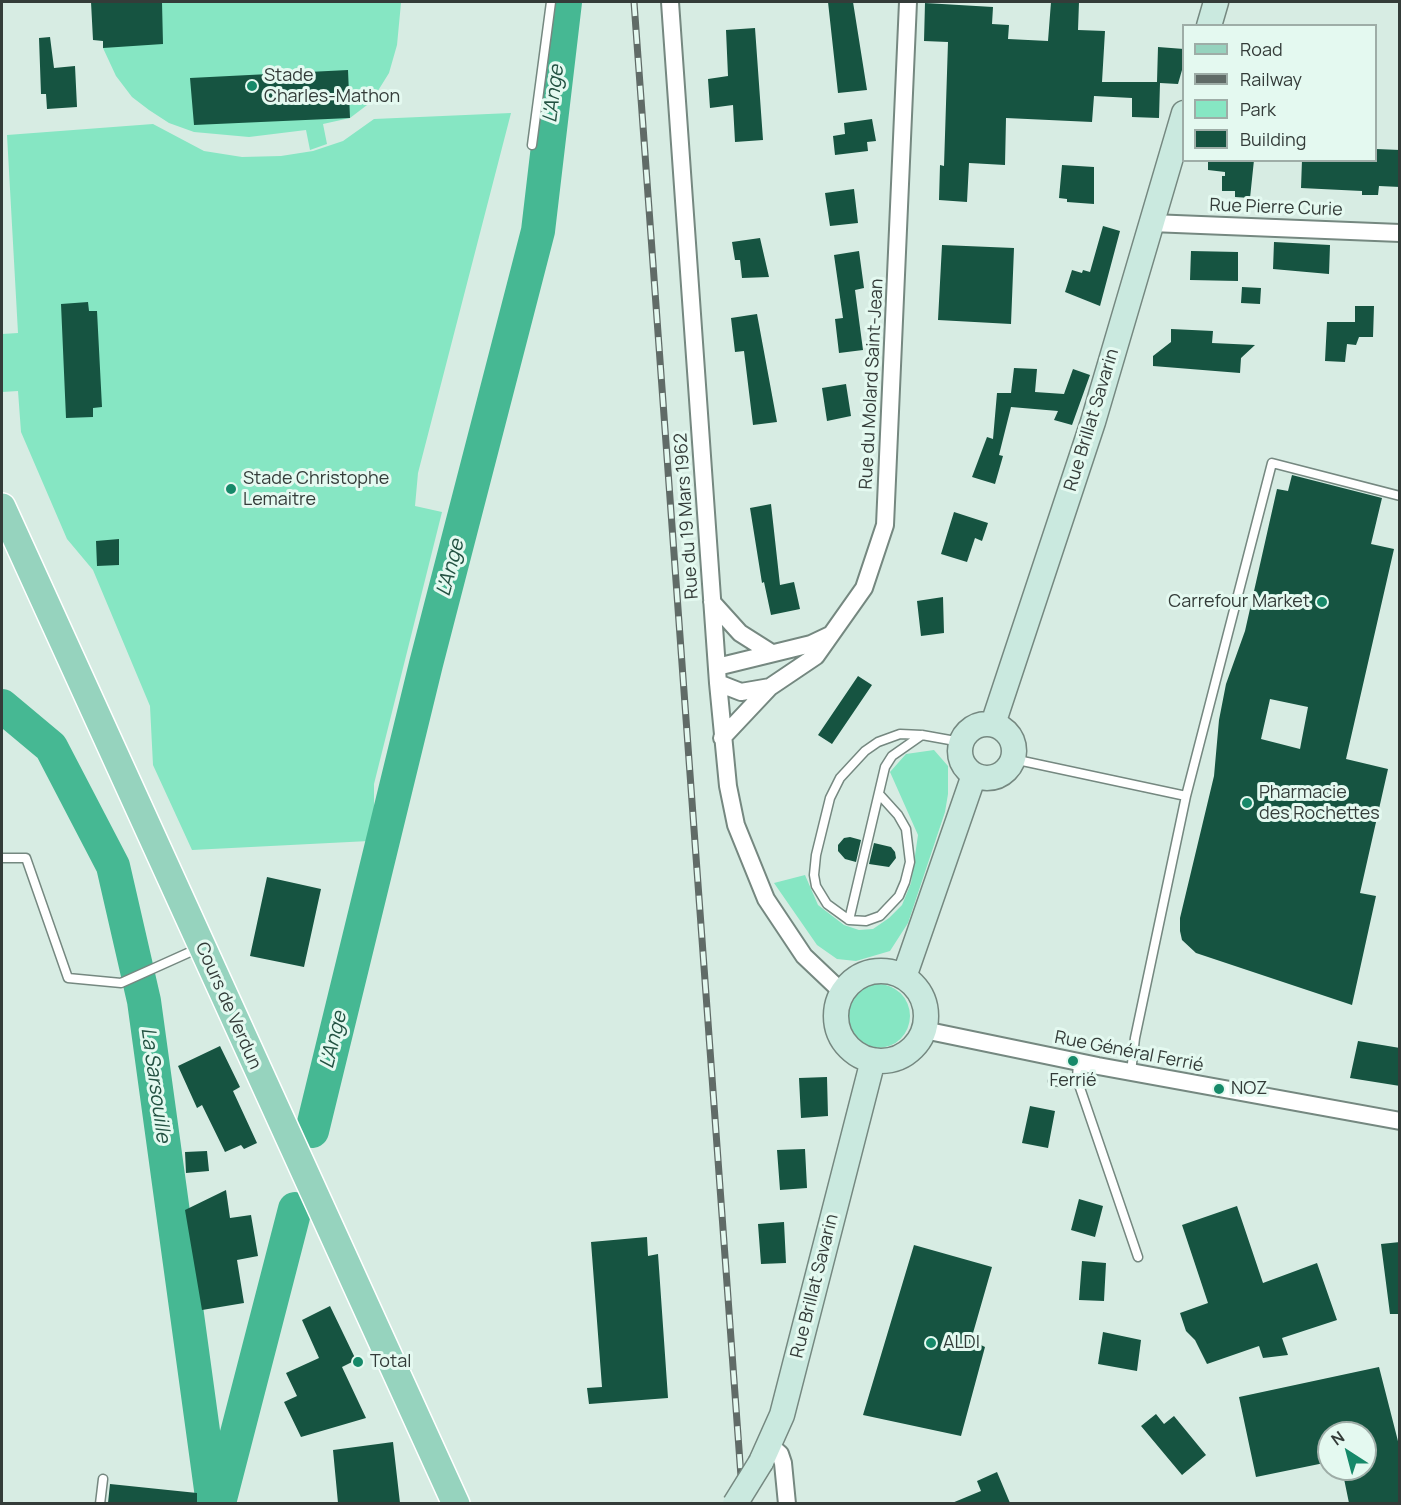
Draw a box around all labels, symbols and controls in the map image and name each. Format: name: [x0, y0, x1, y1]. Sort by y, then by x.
legend: [1182, 24, 1377, 162]
text: Road: [1240, 37, 1283, 61]
water label: L'Ange: [539, 64, 569, 124]
place label: Stade Charles-Mathon: [264, 65, 400, 107]
text: Railway: [1240, 67, 1302, 91]
marker: Stade Charles-Mathon: [245, 79, 259, 93]
text: Park: [1240, 97, 1276, 121]
text: Building: [1240, 127, 1306, 151]
street label: Rue Pierre Curie: [1209, 195, 1343, 221]
street label: Rue du Molard Saint-Jean: [856, 278, 888, 490]
street label: Rue Brillat Savarin: [1060, 346, 1124, 494]
street label: Rue du 19 Mars 1962: [670, 432, 704, 600]
place label: Stade Christophe Lemaitre: [243, 468, 389, 510]
marker: Stade Christophe Lemaitre: [224, 482, 238, 496]
water label: L'Ange: [432, 537, 470, 599]
place label: Carrefour Market: [1168, 591, 1310, 613]
marker: Carrefour Market: [1315, 595, 1329, 609]
place label: Pharmacie des Rochettes: [1259, 782, 1380, 824]
marker: Pharmacie des Rochettes: [1240, 796, 1254, 810]
street label: Cours de Verdun: [190, 939, 266, 1073]
water label: L'Ange: [315, 1009, 353, 1071]
water label: La Sarsouille: [135, 1026, 175, 1144]
street label: Rue Général Ferrié: [1053, 1027, 1205, 1077]
marker: Ferrié: [1066, 1054, 1080, 1068]
place label: Ferrié: [1049, 1070, 1097, 1092]
place label: NOZ: [1231, 1078, 1267, 1100]
marker: NOZ: [1212, 1082, 1226, 1096]
street label: Rue Brillat Savarin: [787, 1212, 843, 1360]
place label: ALDI: [943, 1332, 980, 1354]
marker: ALDI: [924, 1336, 938, 1350]
place label: Total: [370, 1351, 411, 1373]
marker: Total: [351, 1355, 365, 1369]
north arrow: [1317, 1421, 1377, 1481]
text: N: [1326, 1426, 1349, 1450]

